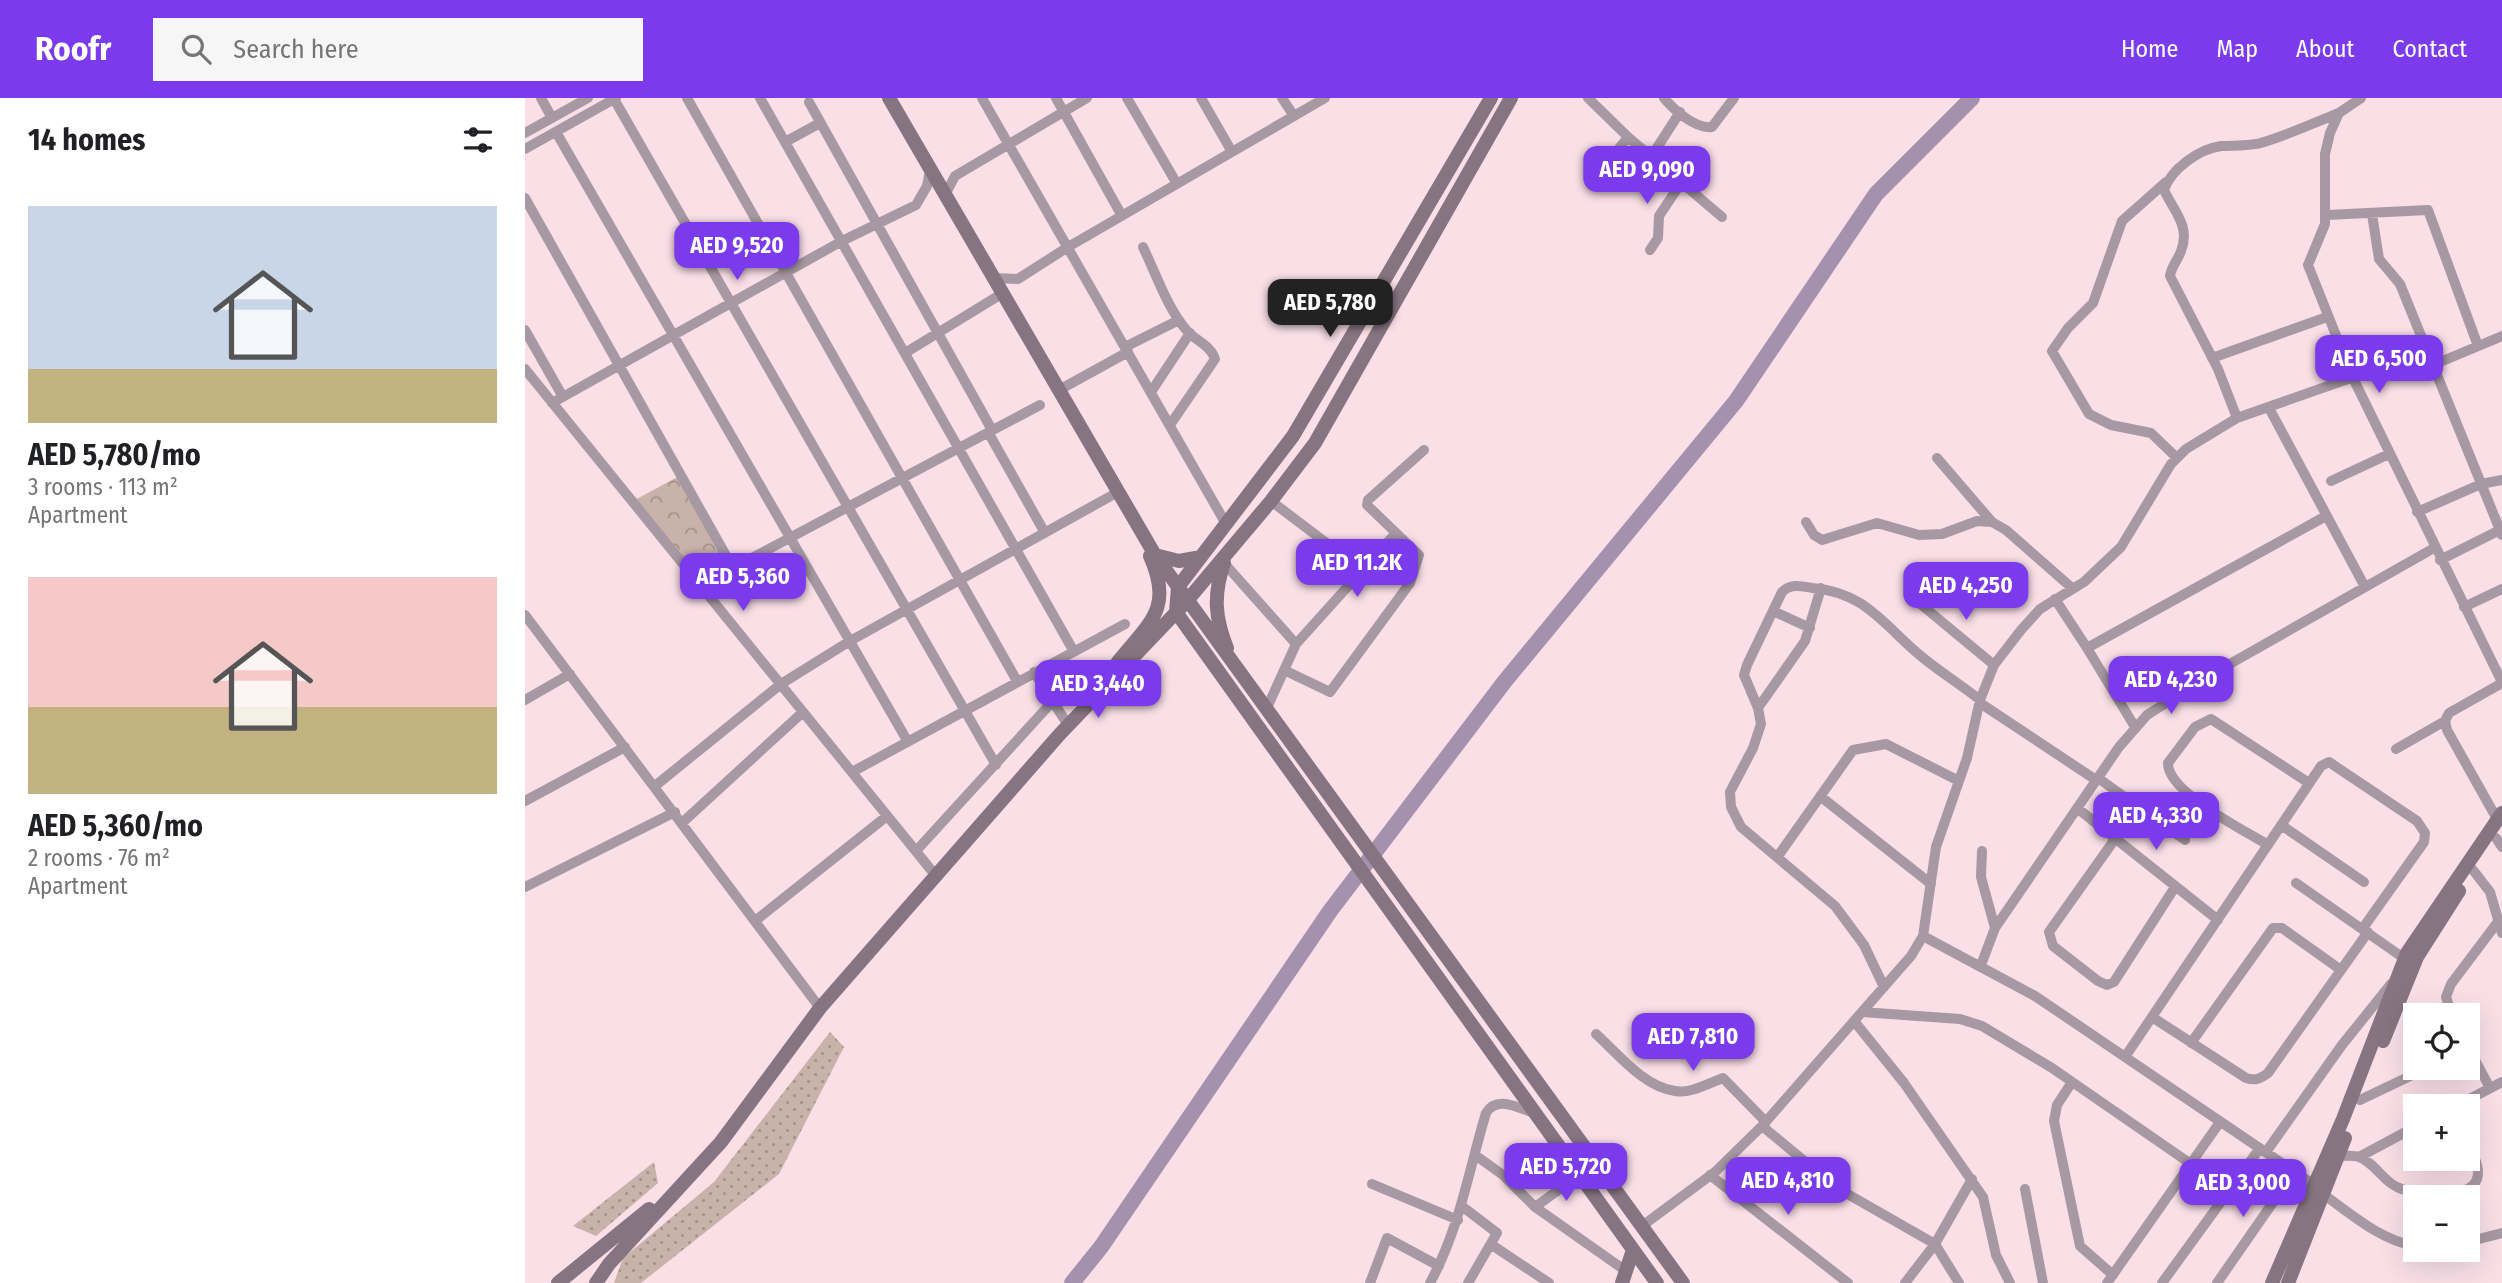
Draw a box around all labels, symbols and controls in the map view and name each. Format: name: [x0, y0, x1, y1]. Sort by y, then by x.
search box: [153, 18, 643, 81]
text: Roofr: [35, 29, 111, 69]
icon: search: [177, 30, 215, 68]
text: Search here: [233, 34, 359, 65]
text: Home: [2121, 35, 2178, 63]
text: Map: [2216, 35, 2258, 63]
text: About: [2296, 35, 2354, 63]
text: Contact: [2392, 35, 2467, 63]
icon: filters: [459, 121, 497, 159]
text: 14 homes: [28, 122, 145, 158]
pin: AED 9,090: [1567, 146, 1727, 206]
text: AED 9,090: [1599, 155, 1695, 183]
pin: AED 9,520: [657, 222, 817, 282]
text: AED 9,520: [690, 231, 784, 259]
icon: home: [200, 252, 326, 378]
pin: AED 5,780: [1250, 280, 1410, 339]
text: AED 5,780: [1284, 288, 1376, 316]
pin: AED 6,500: [2299, 336, 2459, 395]
text: AED 6,500: [2331, 344, 2427, 372]
text: AED 5,780/mo: [28, 437, 201, 473]
text: 3 rooms · 113 m²: [28, 473, 178, 501]
text: Apartment: [28, 501, 128, 529]
pin: AED 11.2K: [1277, 540, 1437, 599]
text: AED 11.2K: [1312, 548, 1402, 576]
pin: AED 5,360: [663, 554, 823, 613]
text: AED 5,360: [696, 562, 790, 590]
pin: AED 4,250: [1886, 562, 2046, 622]
text: AED 4,250: [1919, 571, 2013, 599]
icon: home: [200, 623, 326, 749]
pin: AED 4,230: [2091, 656, 2251, 716]
pin: AED 3,440: [1018, 660, 1178, 720]
text: AED 4,230: [2125, 665, 2217, 693]
text: AED 3,440: [1051, 669, 1145, 697]
pin: AED 4,330: [2076, 792, 2236, 852]
text: AED 4,330: [2109, 801, 2203, 829]
text: AED 5,360/mo: [28, 808, 203, 844]
text: 2 rooms · 76 m²: [28, 844, 170, 872]
text: Apartment: [28, 872, 128, 900]
map controls: [2403, 1003, 2480, 1262]
button: locate: [2403, 1003, 2480, 1080]
pin: AED 7,810: [1613, 1014, 1773, 1073]
text: AED 7,810: [1648, 1022, 1738, 1050]
button: +: [2403, 1094, 2480, 1171]
pin: AED 5,720: [1486, 1144, 1646, 1203]
text: AED 5,720: [1520, 1152, 1612, 1180]
pin: AED 4,810: [1708, 1158, 1868, 1217]
pin: AED 3,000: [2163, 1160, 2323, 1219]
text: AED 4,810: [1742, 1166, 1834, 1194]
text: AED 3,000: [2195, 1168, 2291, 1196]
button: −: [2403, 1185, 2480, 1262]

